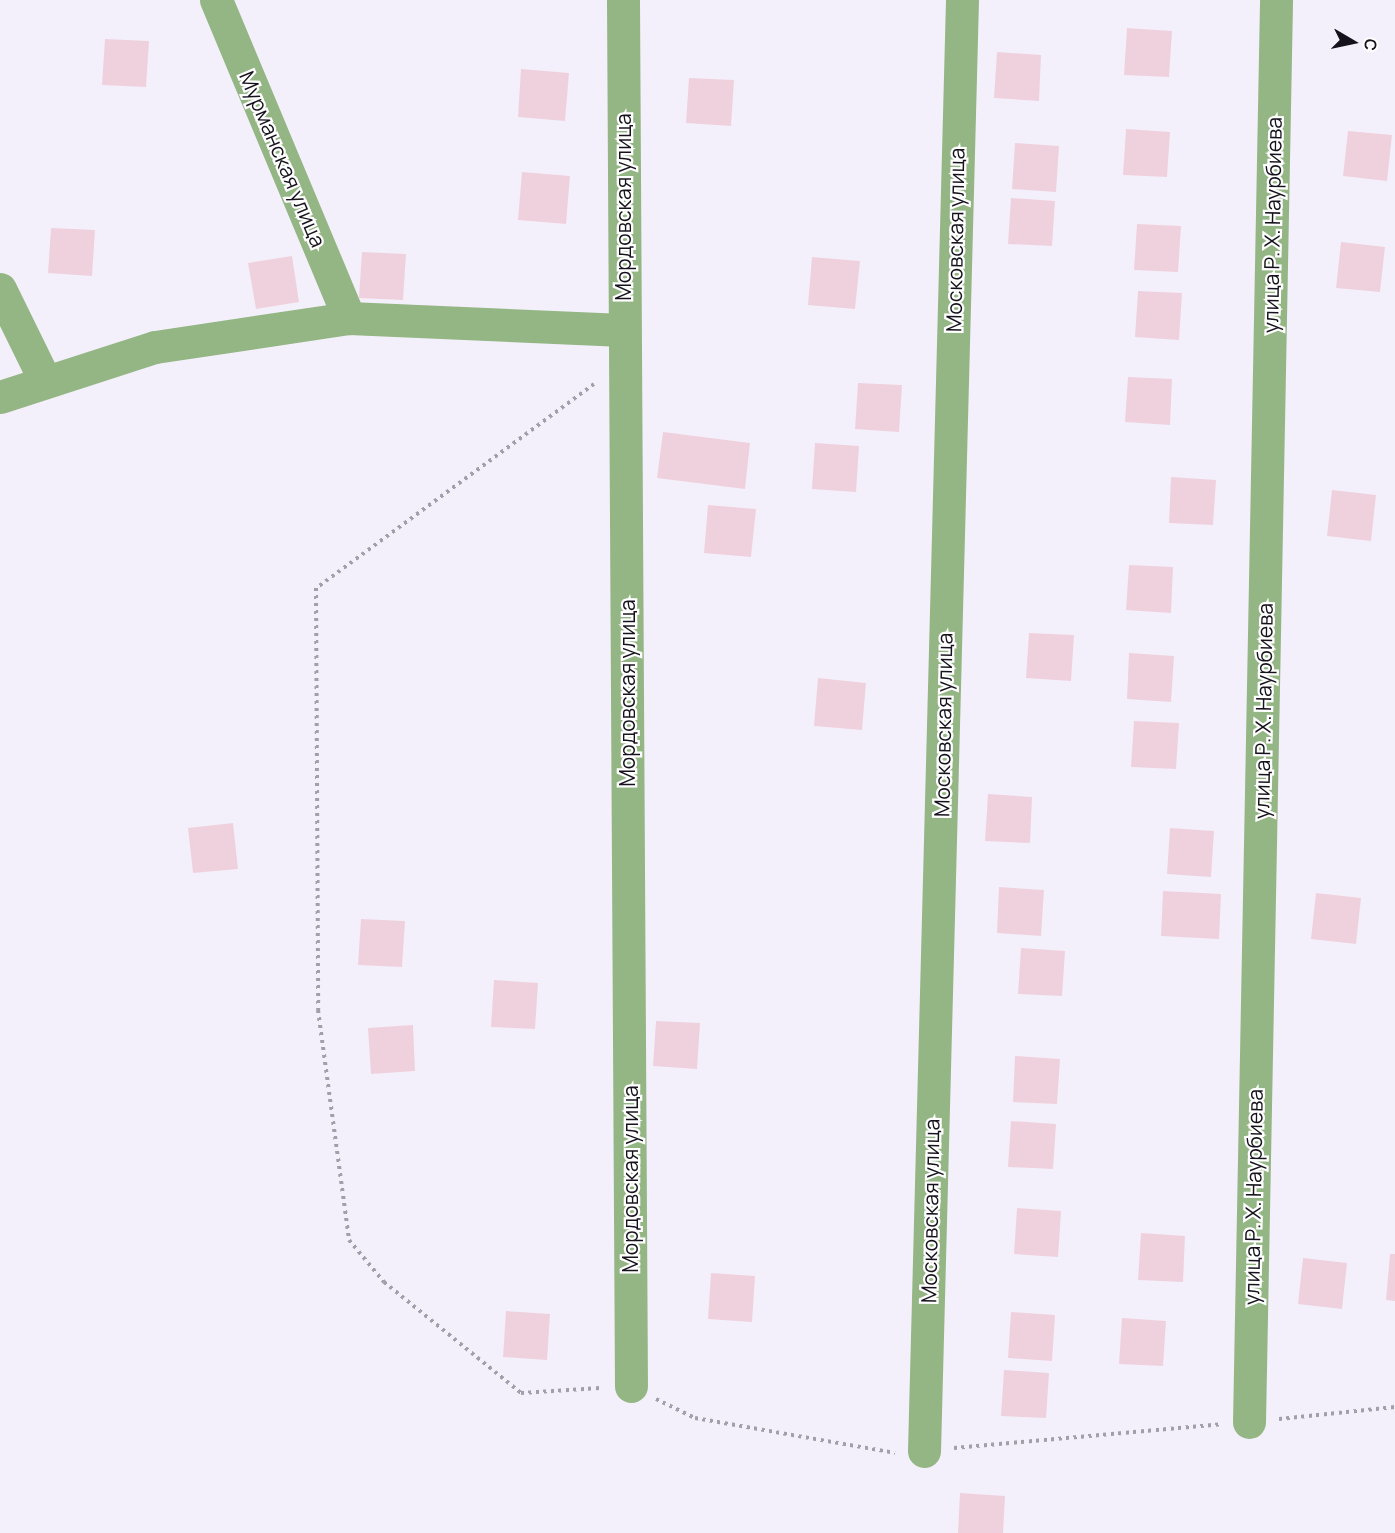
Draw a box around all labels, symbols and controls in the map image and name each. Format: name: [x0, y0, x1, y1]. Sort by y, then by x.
north arrow: [1323, 12, 1383, 72]
text: С: [1359, 37, 1383, 52]
street label: Мурманская улица: [235, 67, 331, 251]
street label: Мордовская улица: [610, 113, 636, 301]
street label: улица Р. Х. Наурбиева: [1258, 117, 1286, 333]
street label: Московская улица: [941, 148, 969, 332]
street label: Мордовская улица: [614, 599, 640, 787]
street label: улица Р. Х. Наурбиева: [1249, 603, 1277, 819]
street label: Московская улица: [929, 633, 957, 817]
street label: Мордовская улица: [617, 1085, 643, 1273]
street label: улица Р. Х. Наурбиева: [1239, 1089, 1267, 1305]
street label: Московская улица: [916, 1119, 944, 1303]

